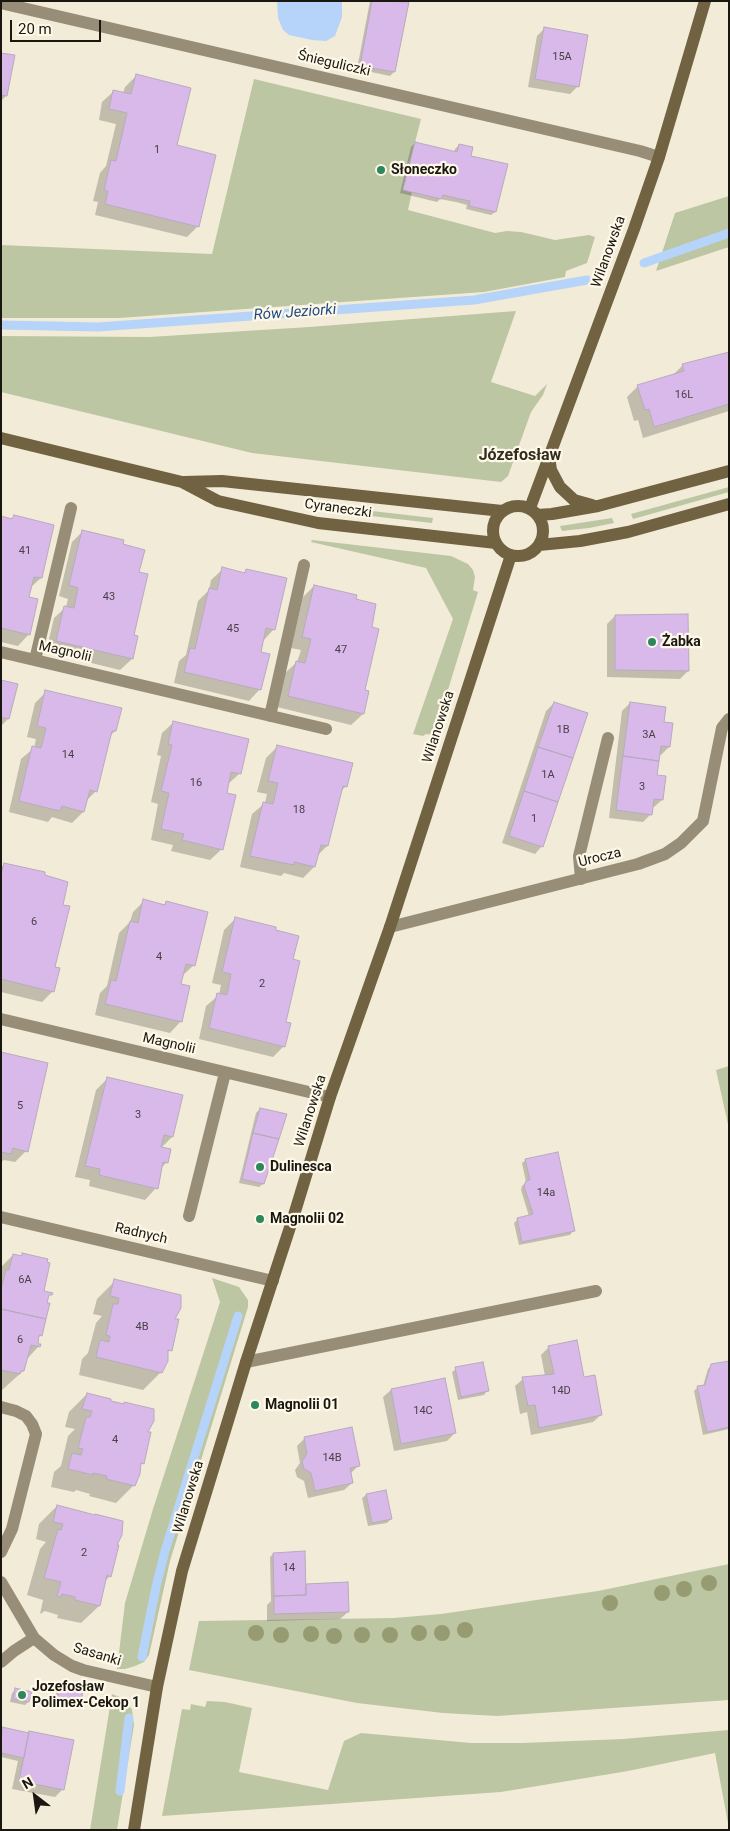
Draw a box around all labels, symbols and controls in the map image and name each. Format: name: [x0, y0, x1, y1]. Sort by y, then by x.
scale bar: [12, 10, 104, 42]
text: 20 m: [18, 20, 52, 38]
street label: Śnieguliczki: [296, 47, 372, 81]
house number: 15A: [552, 50, 572, 64]
house number: 1: [154, 143, 160, 157]
place label: Słoneczko: [391, 162, 457, 178]
marker: Słoneczko: [375, 164, 387, 176]
street label: Wilanowska: [588, 214, 630, 290]
water label: Rów Jeziorki: [253, 301, 337, 325]
house number: 16L: [675, 388, 693, 402]
district label: Józefosław: [479, 446, 561, 466]
street label: Cyraneczki: [303, 496, 373, 522]
house number: 41: [19, 544, 31, 558]
house number: 43: [103, 590, 115, 604]
house number: 45: [227, 622, 239, 636]
place label: Żabka: [662, 634, 701, 650]
marker: Żabka: [646, 636, 658, 648]
street label: Magnolii: [37, 638, 93, 666]
house number: 47: [335, 643, 347, 657]
street label: Wilanowska: [419, 689, 459, 765]
house number: 1B: [556, 723, 570, 737]
house number: 3A: [642, 728, 656, 742]
house number: 14: [62, 748, 74, 762]
house number: 1A: [541, 768, 555, 782]
house number: 16: [190, 776, 202, 790]
house number: 3: [639, 780, 645, 794]
house number: 18: [293, 803, 305, 817]
house number: 1: [531, 812, 537, 826]
street label: Urocza: [577, 845, 623, 871]
house number: 6: [31, 915, 37, 929]
house number: 4: [156, 950, 162, 964]
house number: 2: [259, 977, 265, 991]
street label: Magnolii: [141, 1030, 197, 1058]
street label: Wilanowska: [291, 1073, 331, 1149]
house number: 5: [17, 1099, 23, 1113]
house number: 3: [135, 1108, 141, 1122]
place label: Dulinesca: [270, 1159, 332, 1175]
marker: Dulinesca: [254, 1161, 266, 1173]
house number: 14a: [537, 1186, 555, 1200]
place label: Magnolii 02: [270, 1211, 344, 1227]
marker: Magnolii 02: [254, 1213, 266, 1225]
street label: Radnych: [113, 1220, 169, 1248]
house number: 6A: [18, 1273, 32, 1287]
house number: 4B: [135, 1320, 149, 1334]
house number: 6: [17, 1333, 23, 1347]
house number: 14D: [551, 1384, 571, 1398]
place label: Magnolii 01: [265, 1397, 339, 1413]
marker: Magnolii 01: [249, 1399, 261, 1411]
house number: 14C: [413, 1404, 433, 1418]
house number: 4: [112, 1433, 118, 1447]
house number: 14B: [322, 1451, 342, 1465]
street label: Wilanowska: [170, 1459, 208, 1535]
house number: 2: [81, 1546, 87, 1560]
house number: 14: [283, 1561, 295, 1575]
street label: Sasanki: [71, 1640, 123, 1670]
place label: Jozefosław Polimex-Cekop 1: [32, 1679, 140, 1711]
marker: Jozefosław Polimex-Cekop 1: [16, 1689, 28, 1701]
north arrow: [10, 1771, 60, 1821]
text: N: [19, 1774, 36, 1792]

